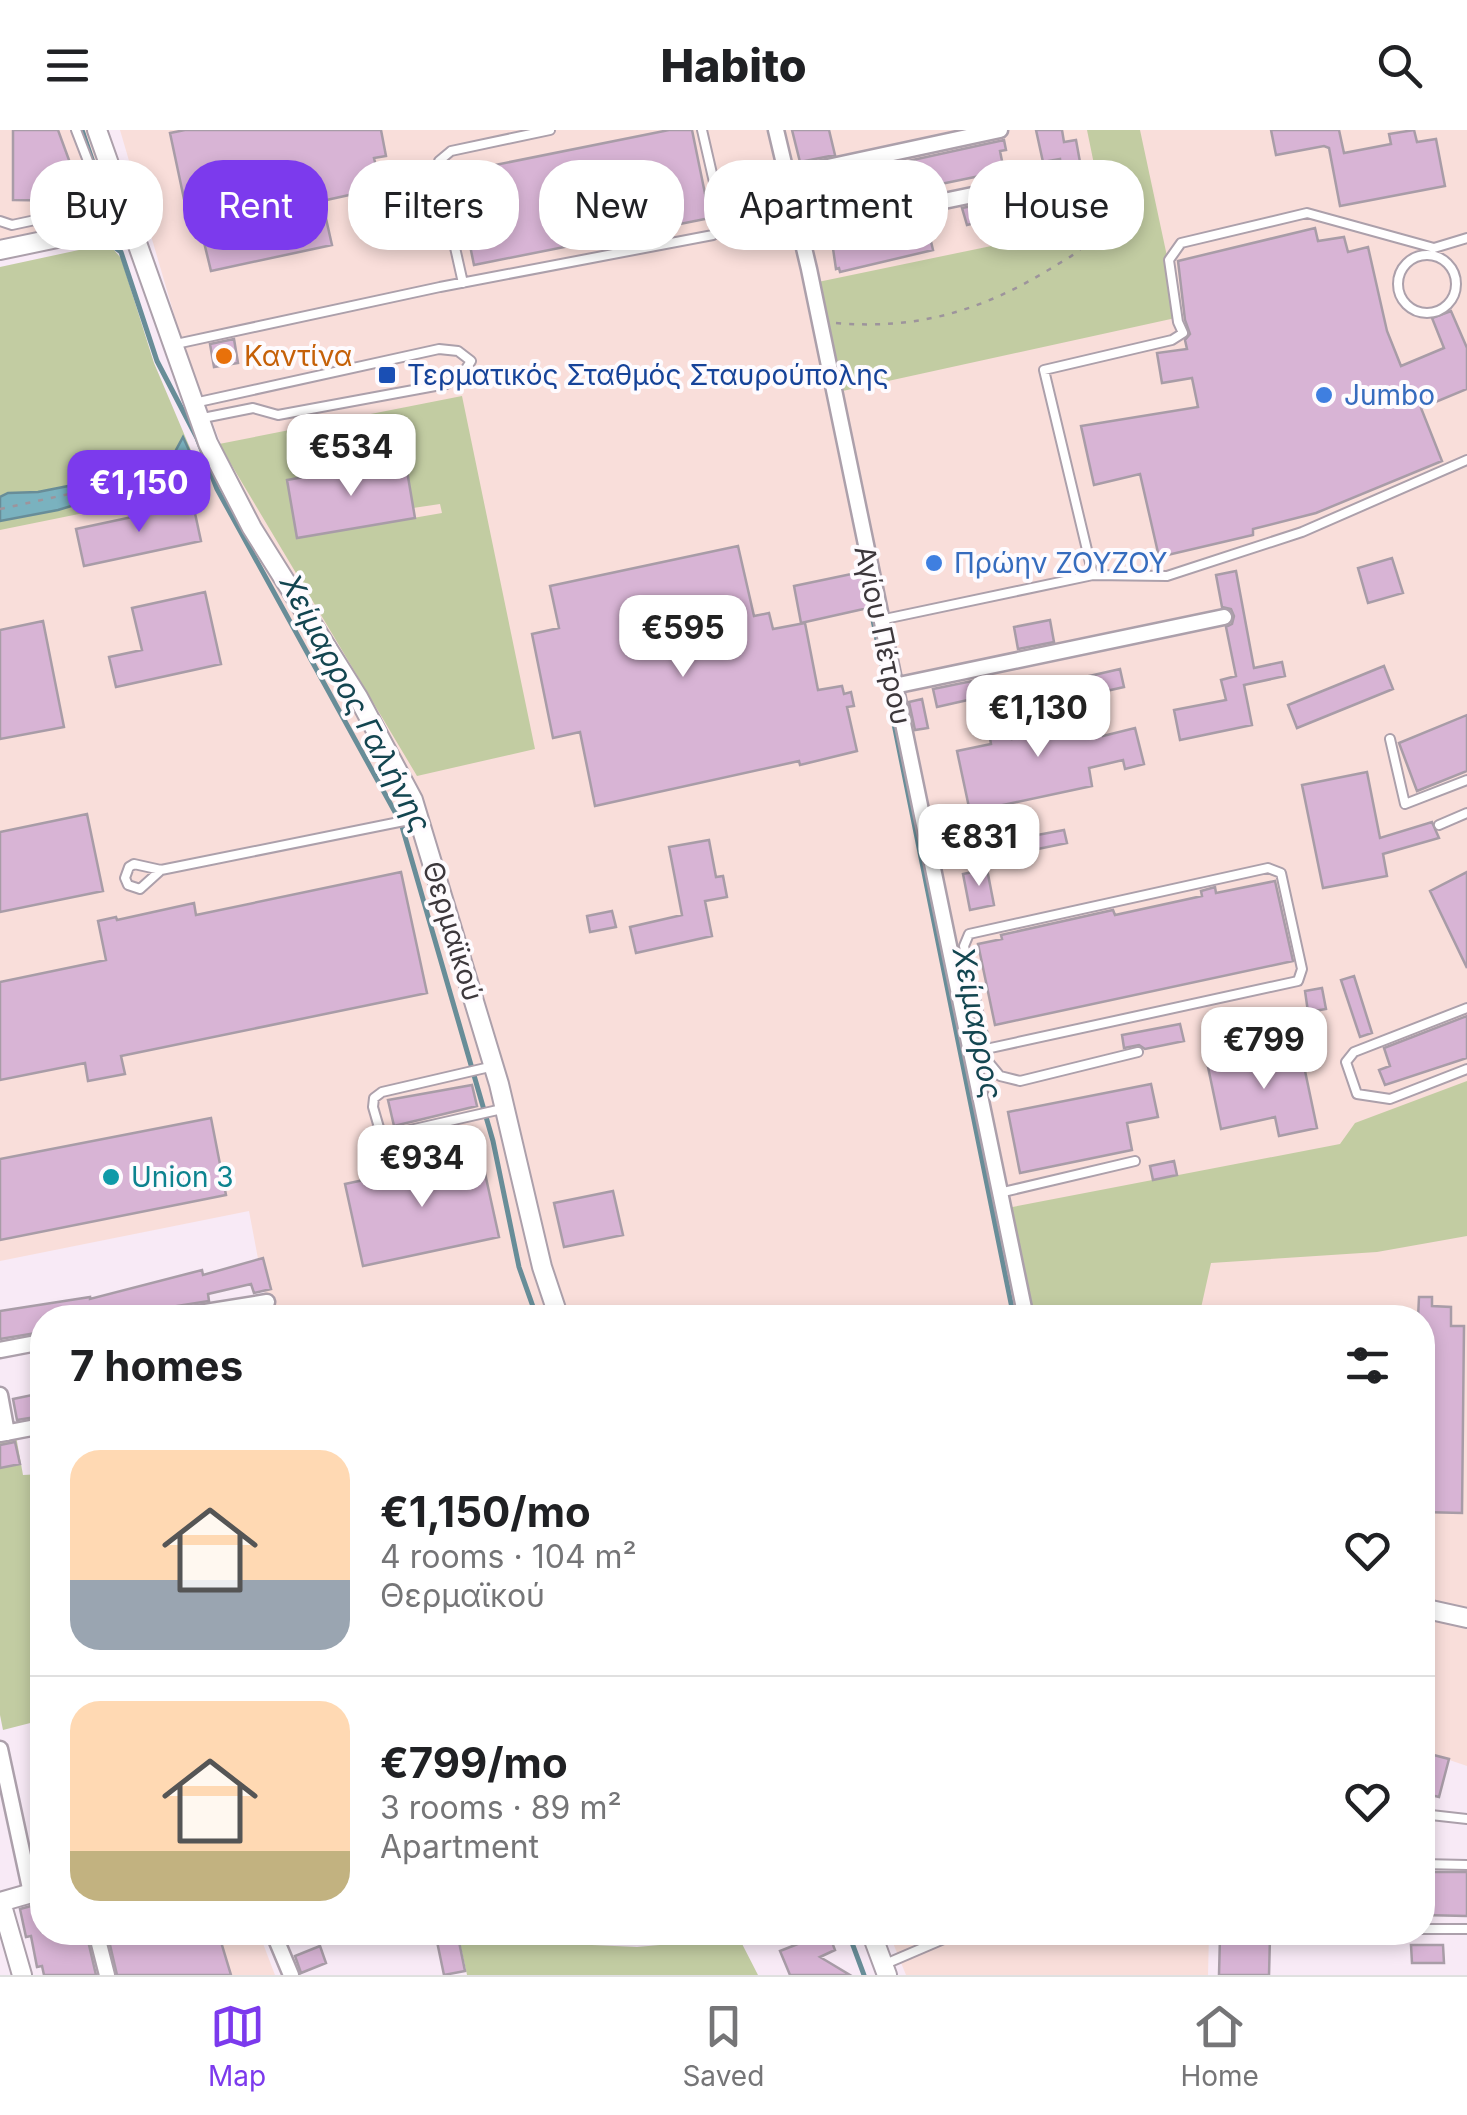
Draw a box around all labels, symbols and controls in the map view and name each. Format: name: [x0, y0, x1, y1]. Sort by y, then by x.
icon: menu: [40, 38, 95, 93]
text: Habito: [660, 38, 807, 93]
icon: search: [1372, 38, 1427, 93]
chip: Buy: [30, 160, 163, 250]
chip: Rent: [183, 160, 328, 250]
chip: Filters: [348, 160, 519, 250]
chip: New: [539, 160, 684, 250]
chip: Apartment: [704, 160, 948, 250]
chip: House: [968, 160, 1144, 250]
place label: Καντίνα: [244, 339, 352, 373]
marker: Καντίνα: [213, 345, 235, 367]
place label: Τερματικός Σταθμός Σταυρούπολης: [407, 358, 889, 392]
marker: Τερματικός Σταθμός Σταυρούπολης: [376, 364, 398, 386]
place label: Jumbo: [1344, 378, 1435, 412]
marker: Jumbo: [1313, 384, 1335, 406]
pin: €534: [292, 414, 410, 499]
text: €534: [309, 427, 393, 466]
pin: €1,150: [58, 450, 220, 535]
text: €1,150: [89, 463, 189, 502]
street label: Αγίου Πέτρου: [847, 542, 919, 728]
place label: Πρώην ΖΟΥΖΟΥ: [954, 546, 1168, 580]
marker: Πρώην ΖΟΥΖΟΥ: [923, 552, 945, 574]
water label: Χείμαρρος Γαλήνης: [272, 567, 439, 838]
pin: €595: [624, 595, 742, 680]
text: €595: [641, 608, 725, 647]
pin: €1,130: [957, 675, 1119, 760]
text: €1,130: [988, 688, 1088, 727]
pin: €831: [920, 804, 1038, 889]
text: €831: [940, 817, 1018, 856]
street label: Θερμαϊκού: [416, 857, 490, 1005]
water label: Χείμαρρος: [945, 943, 1010, 1102]
pin: €799: [1205, 1007, 1323, 1092]
text: €799: [1223, 1020, 1305, 1059]
pin: €934: [363, 1125, 481, 1210]
text: €934: [380, 1138, 464, 1177]
place label: Union 3: [131, 1160, 234, 1194]
marker: Union 3: [100, 1166, 122, 1188]
icon: filters: [1340, 1338, 1395, 1393]
text: 7 homes: [70, 1340, 243, 1391]
text: €1,150/mo: [380, 1486, 591, 1537]
icon: home: [150, 1490, 270, 1610]
icon: heart: [1340, 1523, 1395, 1578]
text: 4 rooms · 104 m²: [380, 1537, 637, 1576]
text: Θερμαϊκού: [380, 1576, 545, 1615]
text: €799/mo: [380, 1737, 568, 1788]
icon: home: [150, 1741, 270, 1861]
icon: heart: [1340, 1774, 1395, 1829]
text: 3 rooms · 89 m²: [380, 1788, 622, 1827]
text: Apartment: [380, 1827, 539, 1866]
tab: Map: [208, 1999, 266, 2093]
tab: Saved: [682, 1999, 764, 2093]
tab: Home: [1180, 1999, 1259, 2093]

